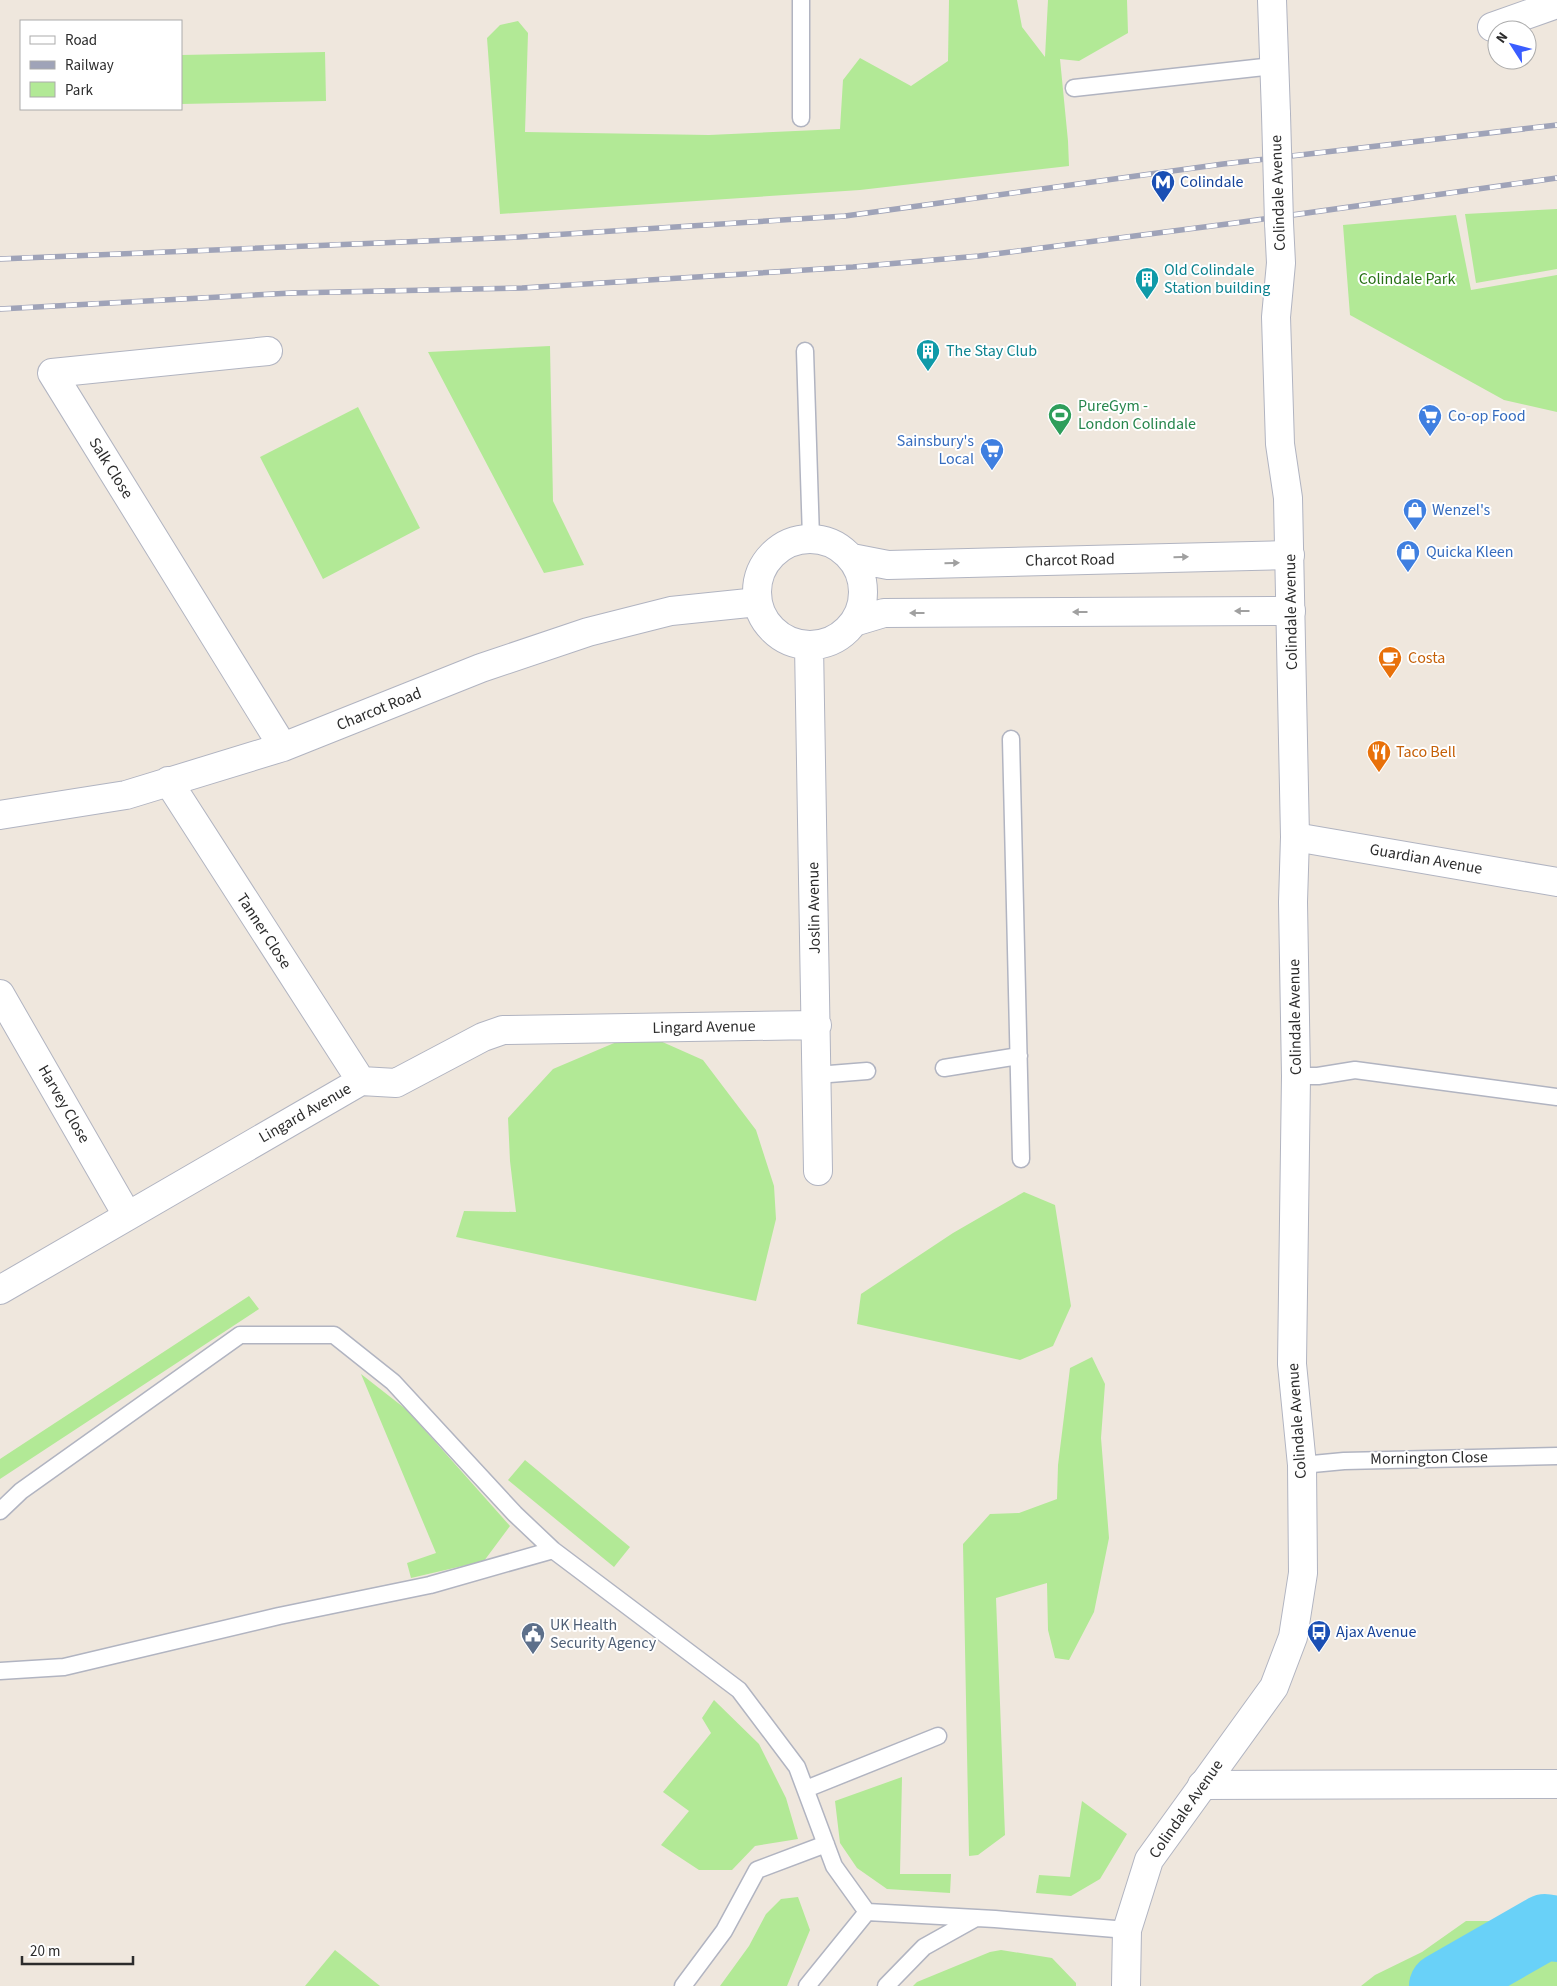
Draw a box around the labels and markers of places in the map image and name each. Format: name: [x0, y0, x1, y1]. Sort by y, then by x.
metro station icon: Colindale: [1150, 169, 1176, 203]
place label: Colindale: [1180, 171, 1244, 193]
place label: Old Colindale Station building: [1164, 259, 1270, 299]
building icon: Old Colindale Station building: [1134, 266, 1160, 300]
building icon: The Stay Club: [915, 338, 941, 372]
place label: The Stay Club: [946, 340, 1037, 362]
place label: PureGym - London Colindale: [1078, 395, 1196, 435]
sports icon: PureGym - London Colindale: [1047, 402, 1073, 436]
supermarket icon: Co-op Food: [1417, 403, 1443, 437]
place label: Co-op Food: [1448, 405, 1526, 427]
place label: Sainsbury's Local: [897, 430, 974, 470]
supermarket icon: Sainsbury's Local: [979, 437, 1005, 471]
shop icon: Wenzel's: [1402, 497, 1428, 531]
place label: Wenzel's: [1432, 499, 1491, 521]
shop icon: Quicka Kleen: [1395, 539, 1421, 573]
place label: Quicka Kleen: [1426, 541, 1514, 563]
cafe icon: Costa: [1377, 645, 1403, 679]
place label: Costa: [1408, 647, 1445, 669]
restaurant icon: Taco Bell: [1366, 739, 1392, 773]
place label: Taco Bell: [1396, 741, 1456, 763]
place label: UK Health Security Agency: [550, 1614, 657, 1654]
bus stop icon: Ajax Avenue: [1306, 1619, 1332, 1653]
public building icon: UK Health Security Agency: [520, 1621, 546, 1655]
place label: Ajax Avenue: [1336, 1621, 1416, 1643]

